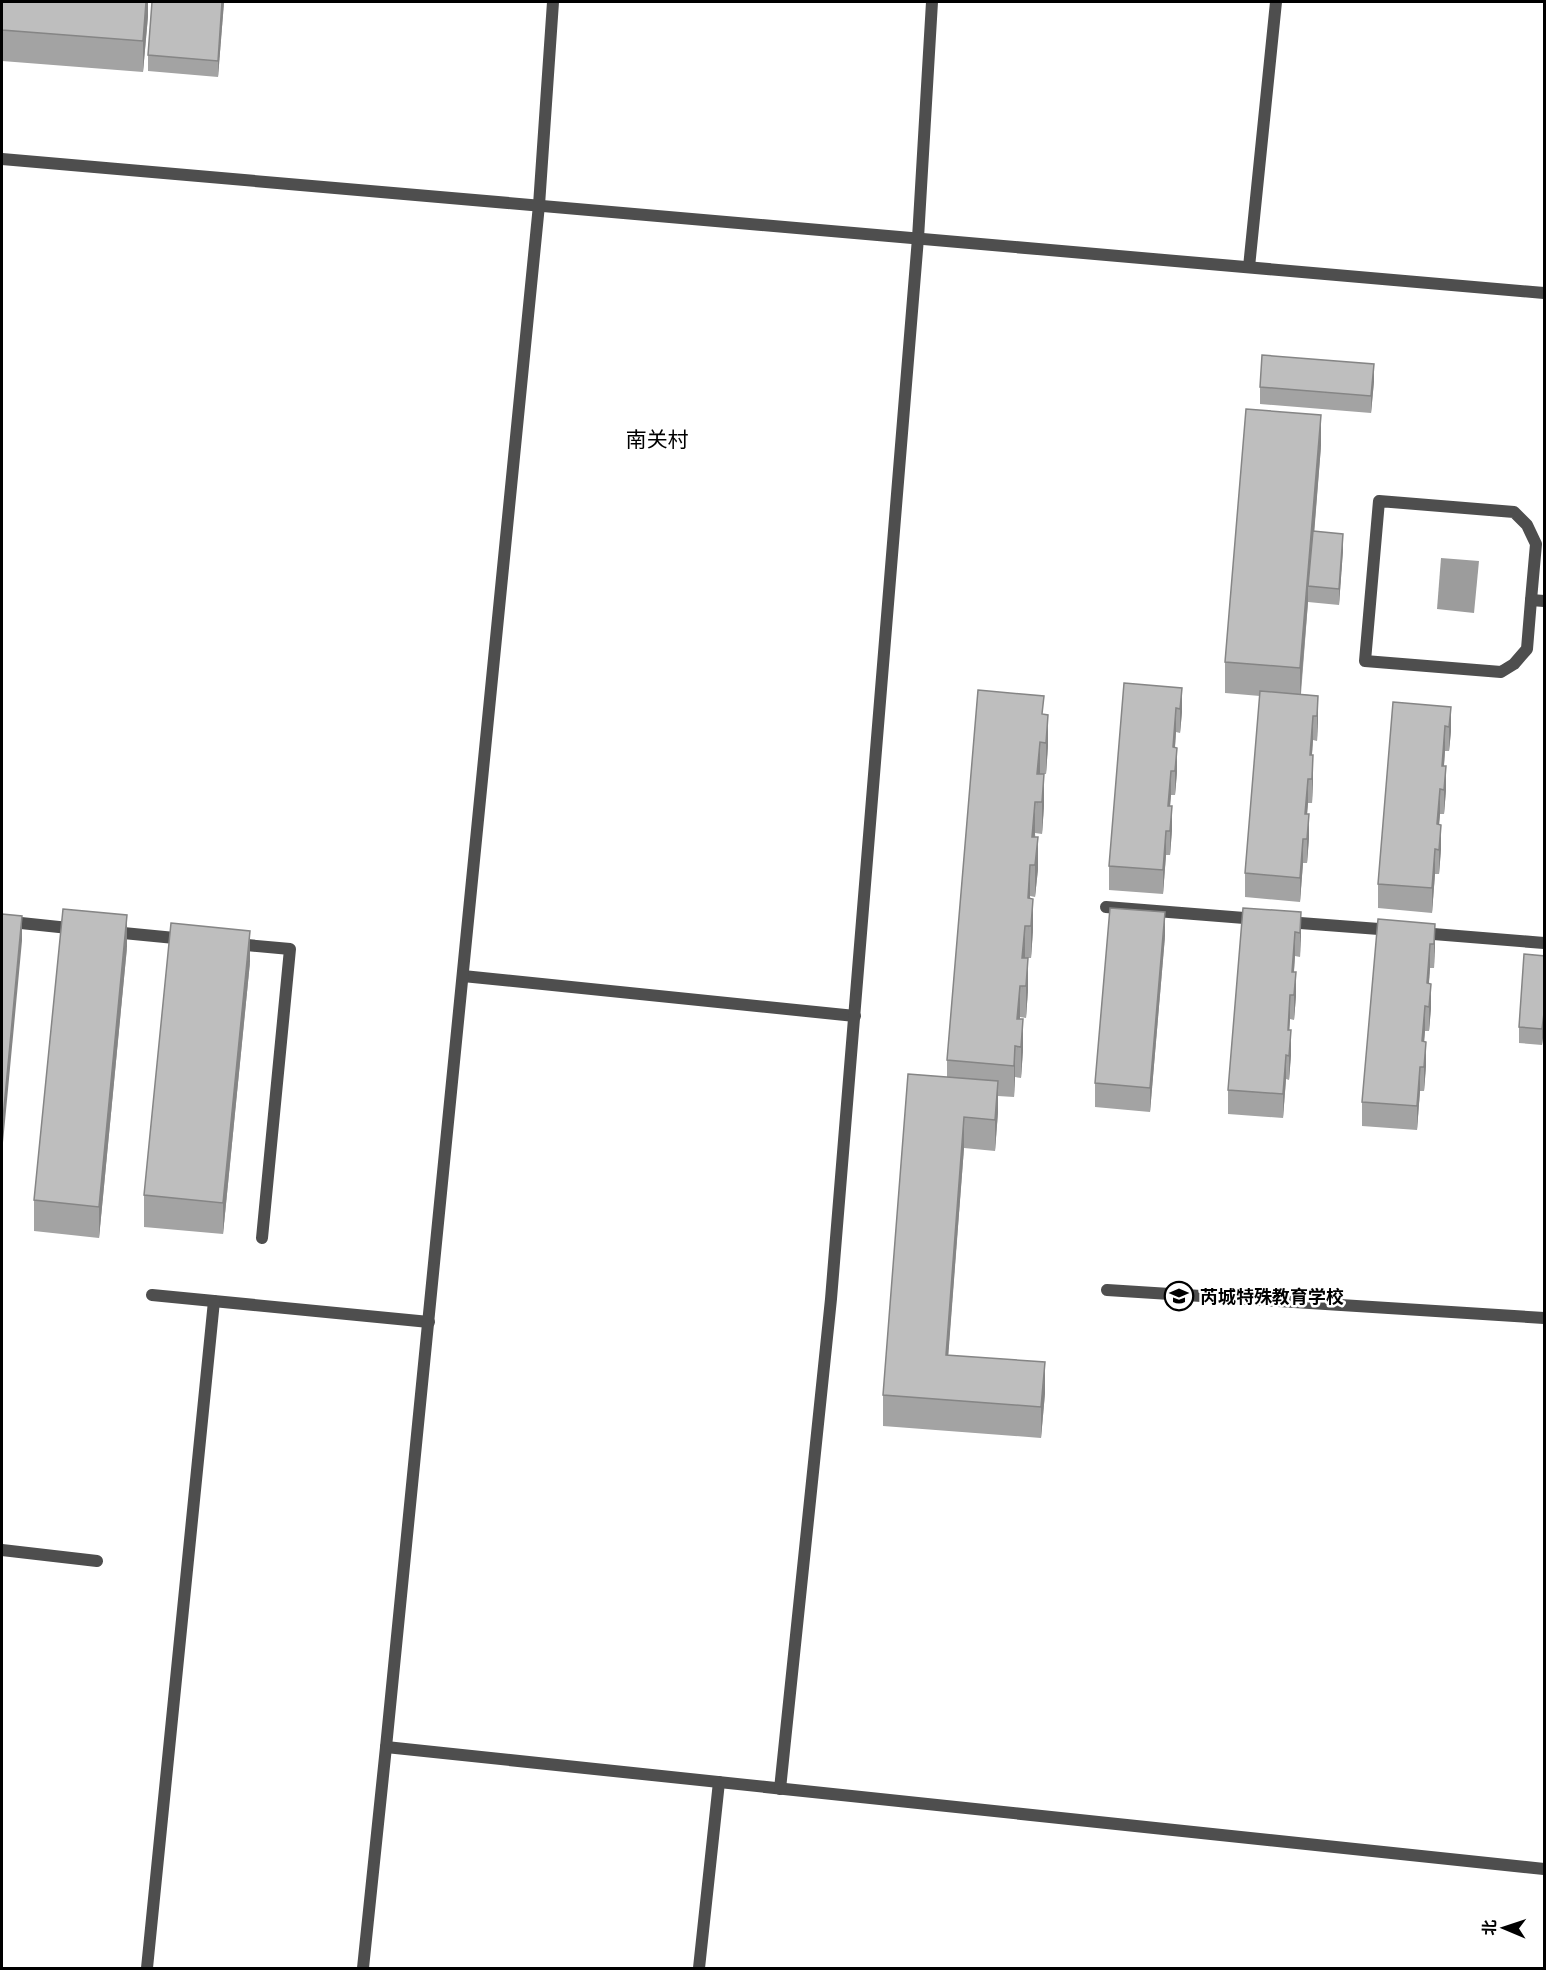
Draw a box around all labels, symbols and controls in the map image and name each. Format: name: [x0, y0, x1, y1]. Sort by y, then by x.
district label: 南关村: [626, 426, 689, 453]
school or university icon: 芮城特殊教育学校: [1163, 1280, 1195, 1312]
place label: 芮城特殊教育学校: [1200, 1285, 1344, 1308]
north arrow: [1474, 1898, 1534, 1958]
text: 北: [1479, 1919, 1499, 1936]

